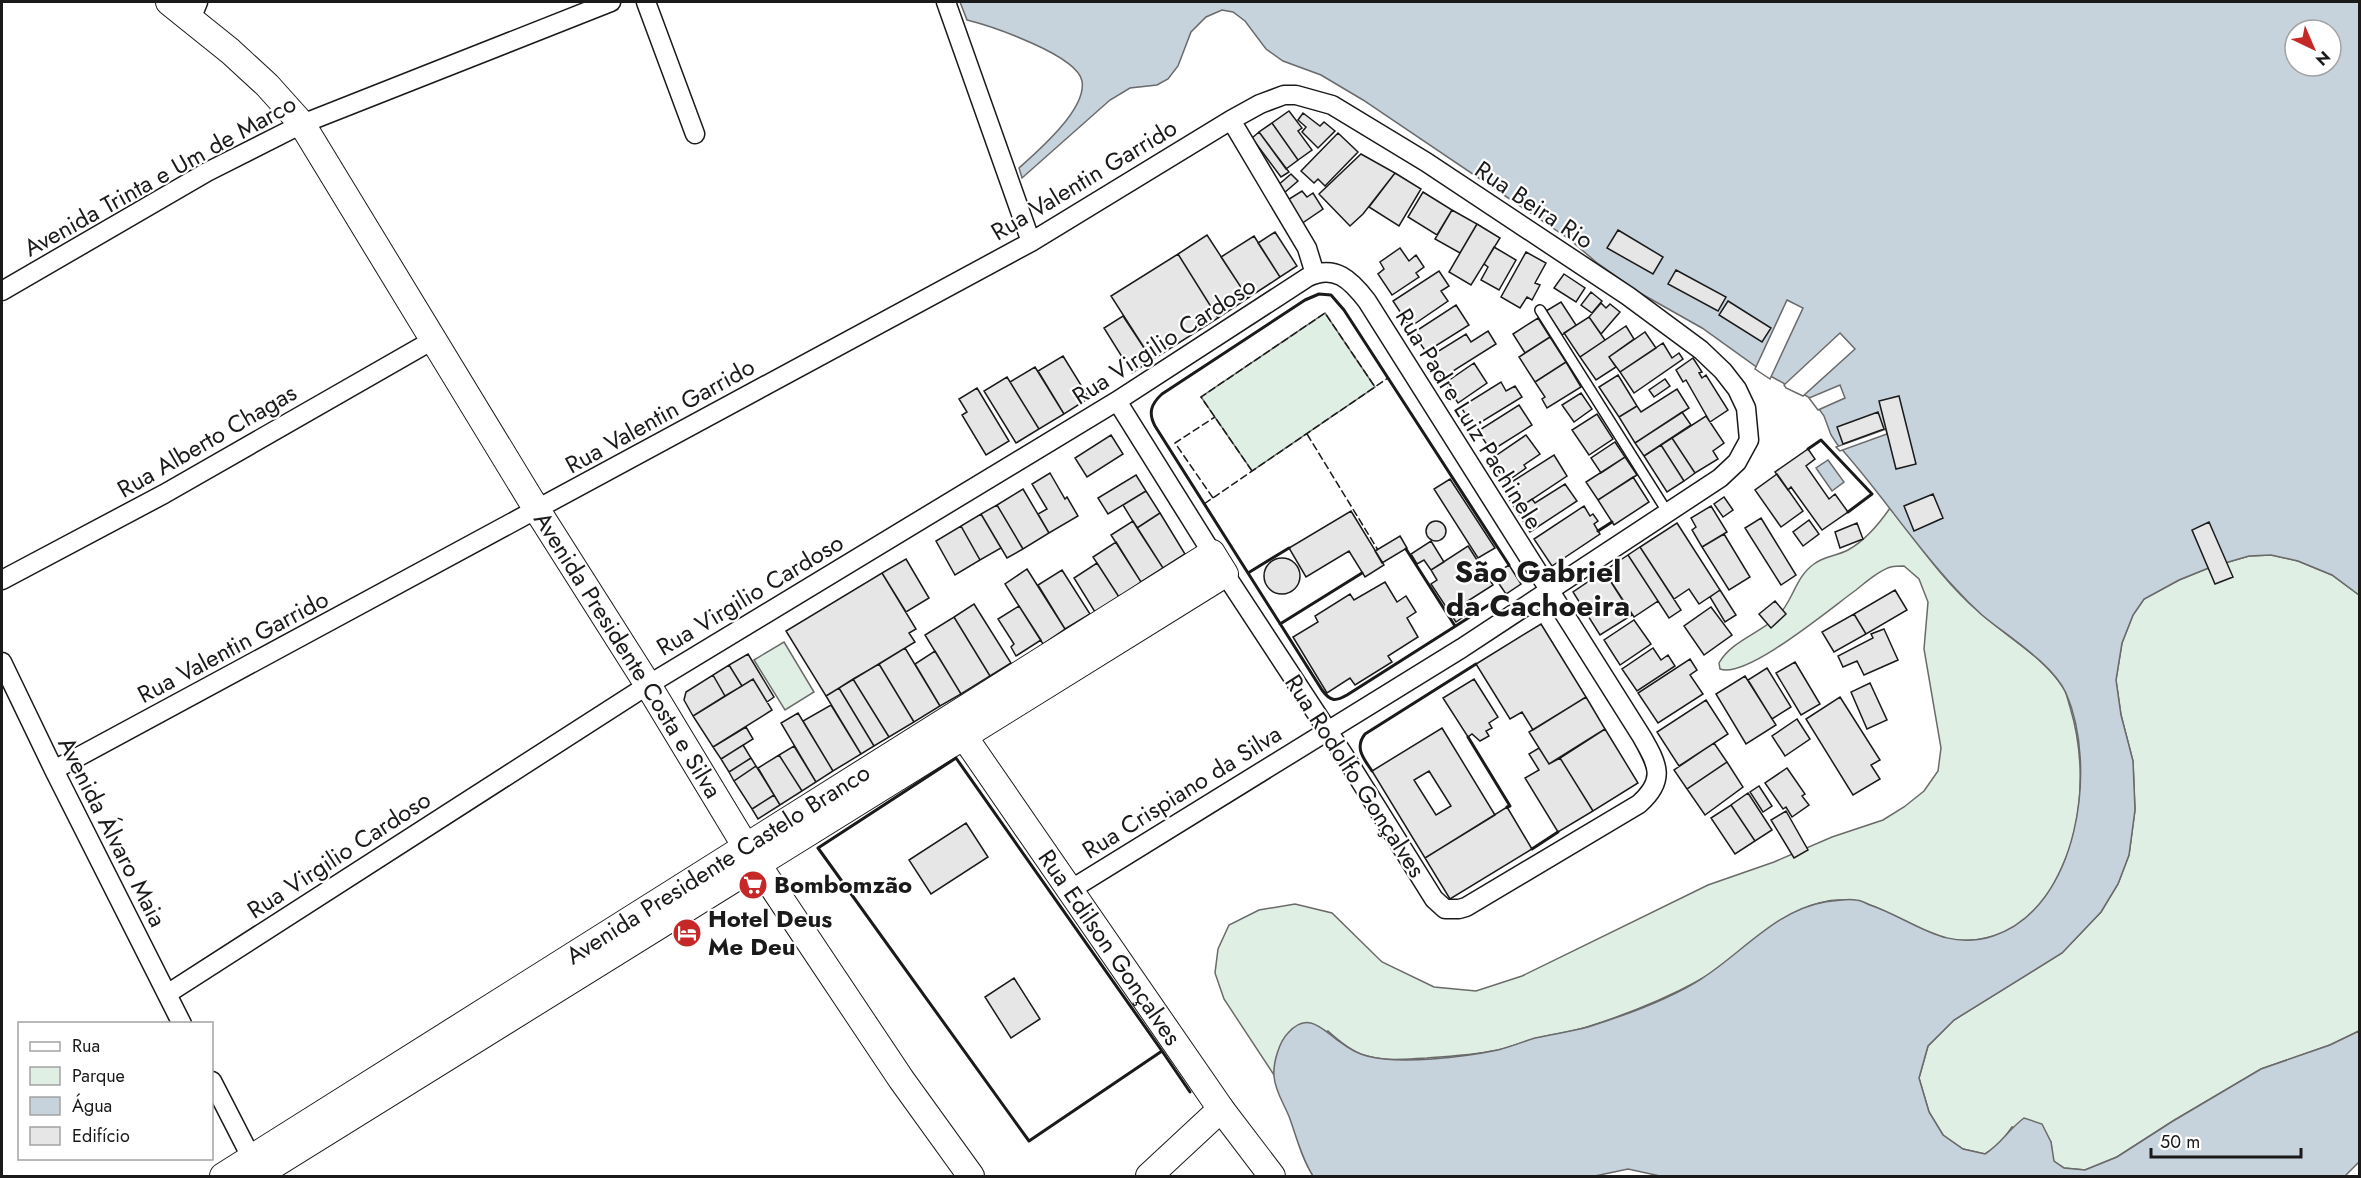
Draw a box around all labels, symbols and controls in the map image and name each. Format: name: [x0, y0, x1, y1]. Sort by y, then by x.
north arrow: [2283, 18, 2343, 78]
text: N: [2311, 46, 2336, 71]
street label: Avenida Trinta e Um de Marco: [17, 86, 302, 265]
street label: Rua Valentin Garrido: [984, 110, 1183, 249]
street label: Rua Beira Rio: [1468, 152, 1601, 257]
street label: Rua Virgilio Cardoso: [1065, 268, 1262, 413]
street label: Rua Padre Luiz Pachinele: [1387, 302, 1552, 536]
street label: Rua Valentin Garrido: [559, 349, 761, 482]
street label: Rua Alberto Chagas: [111, 375, 303, 506]
street label: Avenida Presidente Costa e Silva: [525, 505, 731, 805]
street label: Rua Virgilio Cardoso: [650, 525, 850, 664]
district label: São Gabriel da Cachoeira: [1446, 550, 1630, 627]
street label: Rua Valentin Garrido: [131, 581, 334, 712]
street label: Rua Rodolfo Gonçalves: [1277, 667, 1434, 884]
street label: Rua Crispiano da Silva: [1075, 716, 1288, 867]
street label: Avenida Álvaro Maia: [49, 731, 175, 933]
street label: Avenida Presidente Castelo Branco: [559, 755, 877, 973]
street label: Rua Virgilio Cardoso: [240, 782, 437, 927]
street label: Rua Edilson Gonçalves: [1030, 842, 1190, 1052]
place label: Bombomzão: [774, 867, 912, 902]
supermarket icon: Bombomzão: [737, 869, 769, 901]
place label: Hotel Deus Me Deu: [708, 901, 832, 964]
hotel icon: Hotel Deus Me Deu: [671, 917, 703, 949]
legend: [18, 1022, 213, 1160]
text: Rua: [72, 1033, 100, 1059]
text: Parque: [72, 1063, 125, 1089]
text: Água: [72, 1093, 112, 1119]
scale bar: [2151, 1121, 2301, 1159]
text: Edifício: [72, 1123, 130, 1149]
text: 50 m: [2160, 1129, 2200, 1155]

